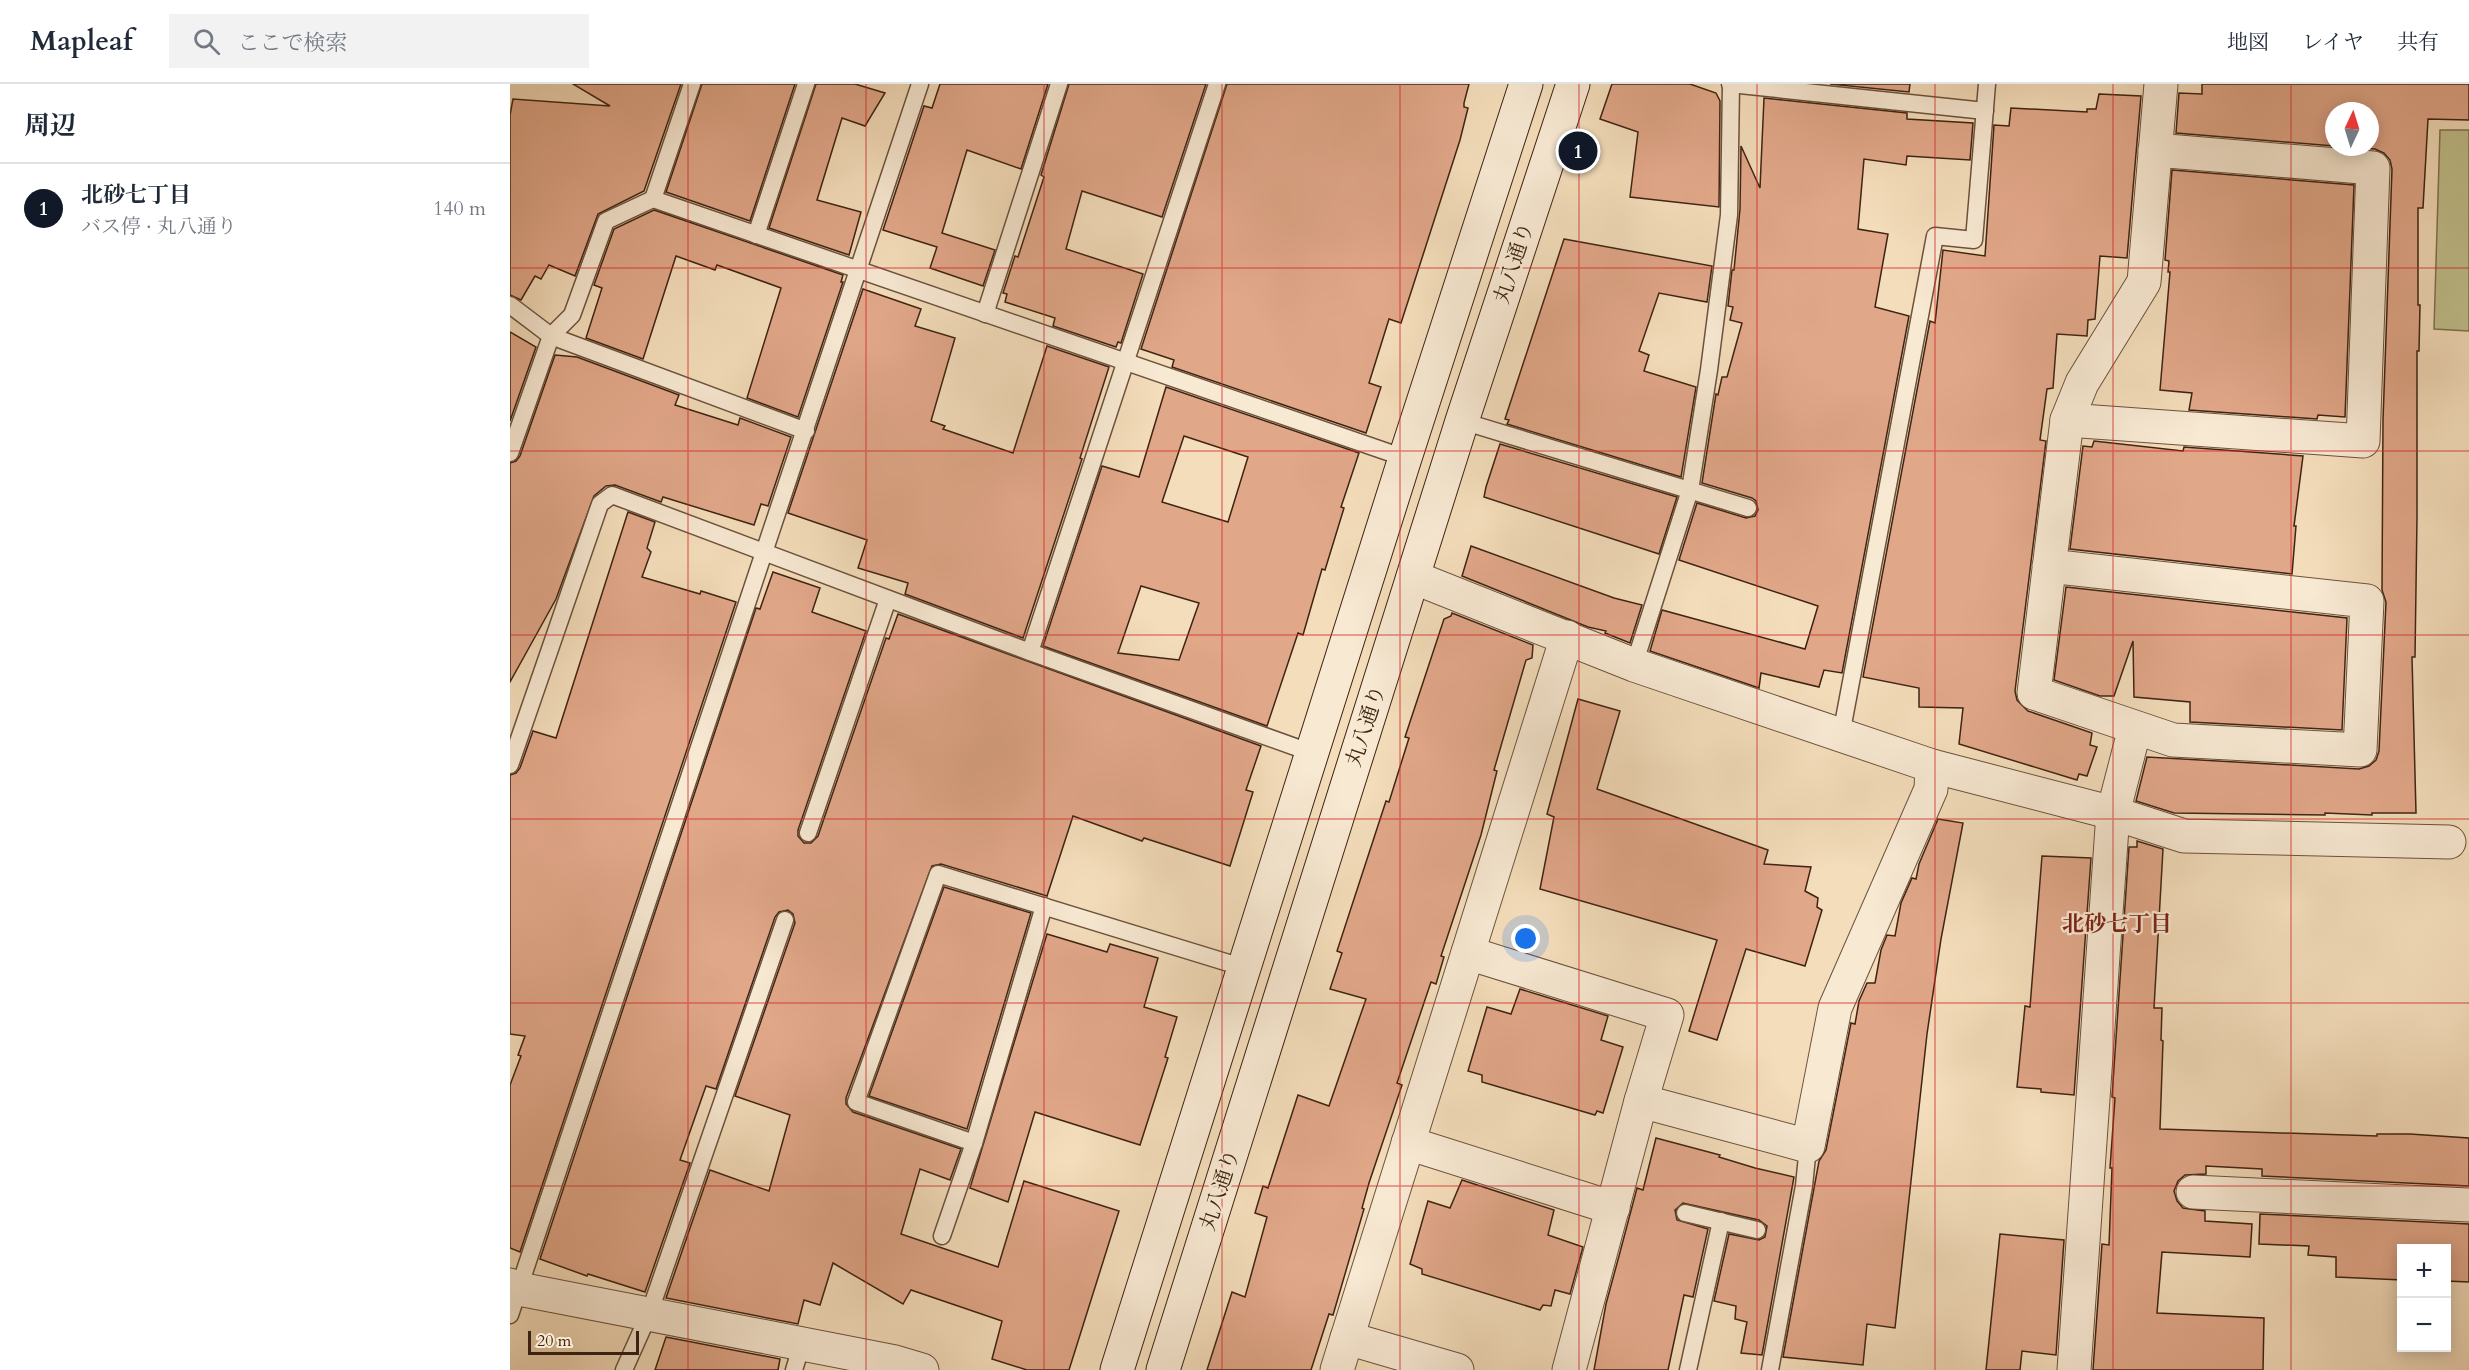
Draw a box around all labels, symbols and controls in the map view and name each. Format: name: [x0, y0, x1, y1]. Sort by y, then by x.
search box: [169, 14, 589, 68]
text: Mapleaf: [30, 22, 133, 60]
icon: search: [190, 25, 223, 58]
text: ここで検索: [238, 28, 348, 58]
text: 地図: [2227, 28, 2269, 57]
text: レイヤ: [2302, 28, 2364, 57]
text: 共有: [2397, 28, 2439, 57]
north arrow: [2325, 102, 2379, 156]
text: 周辺: [24, 108, 76, 143]
pin: 1: [1558, 128, 1598, 174]
text: 北砂七丁目: [81, 180, 191, 210]
text: 1: [38, 195, 49, 222]
text: 140 m: [433, 195, 486, 222]
text: バス停 · 丸八通り: [81, 213, 237, 240]
street label: 丸八通り: [1487, 219, 1541, 307]
street label: 丸八通り: [1339, 682, 1393, 770]
district label: 北砂七丁目: [2062, 909, 2172, 939]
your location: [1511, 924, 1540, 953]
street label: 丸八通り: [1193, 1146, 1247, 1234]
map controls: [2397, 1244, 2451, 1352]
button: +: [2397, 1244, 2451, 1298]
button: −: [2397, 1298, 2451, 1352]
scale bar: [528, 1328, 639, 1356]
text: 20 m: [537, 1330, 571, 1352]

